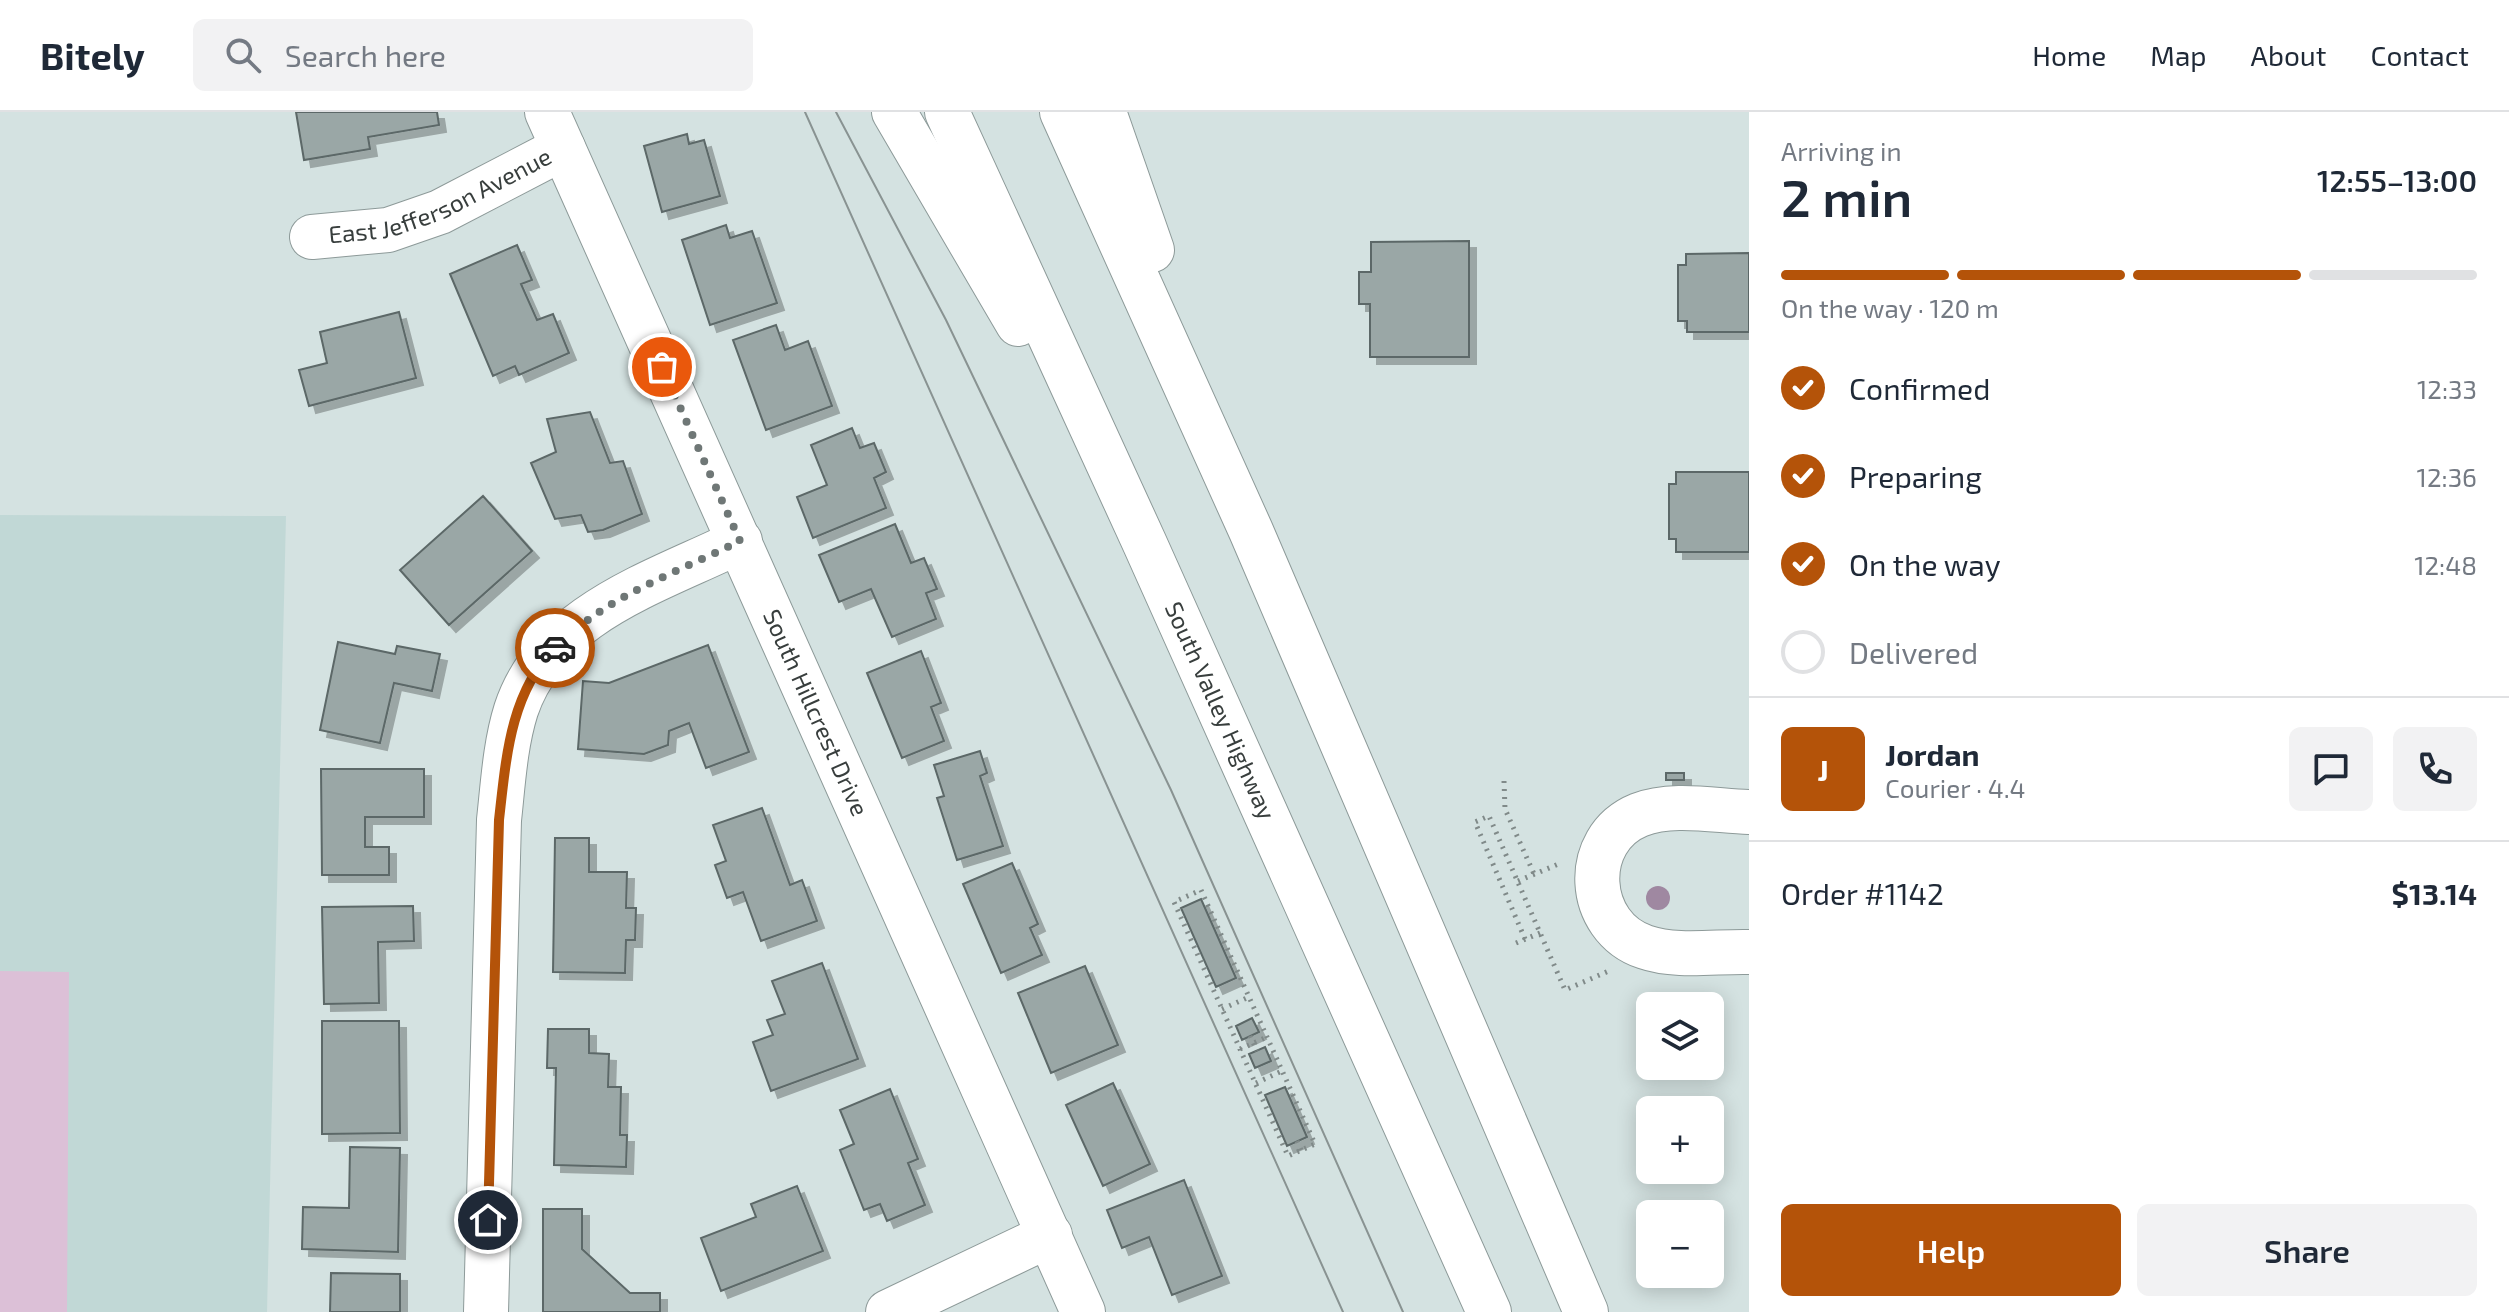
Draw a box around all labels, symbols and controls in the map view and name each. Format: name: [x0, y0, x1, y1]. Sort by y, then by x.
search box: [193, 19, 753, 91]
text: Bitely: [40, 32, 145, 78]
icon: search: [221, 33, 265, 77]
text: Search here: [285, 37, 446, 73]
text: Home: [2032, 38, 2106, 72]
text: Map: [2150, 38, 2207, 72]
text: About: [2251, 38, 2326, 72]
text: Contact: [2370, 38, 2469, 72]
text: Arriving in: [1781, 135, 1902, 166]
street label: East Jefferson Avenue: [327, 141, 556, 248]
text: 12:55–13:00: [2317, 162, 2477, 198]
text: 2 min: [1781, 165, 1912, 227]
text: On the way · 120 m: [1781, 292, 1999, 323]
pin: [628, 333, 696, 401]
icon: bag: [640, 345, 684, 389]
icon: check: [1781, 366, 1825, 410]
text: Confirmed: [1849, 370, 1990, 406]
text: 12:33: [2417, 373, 2477, 404]
icon: check: [1781, 454, 1825, 498]
text: Preparing: [1849, 458, 1982, 494]
text: 12:36: [2417, 461, 2477, 492]
icon: check: [1781, 542, 1825, 586]
text: On the way: [1849, 546, 2001, 582]
text: 12:48: [2414, 549, 2477, 580]
street label: South Valley Highway: [1160, 597, 1283, 824]
street label: South Hillcrest Drive: [758, 604, 875, 820]
courier: [515, 608, 595, 688]
icon: car: [533, 626, 577, 670]
text: Delivered: [1849, 634, 1978, 670]
button: chat: [2289, 727, 2373, 811]
button: phone: [2393, 727, 2477, 811]
text: Jordan: [1885, 736, 1980, 772]
text: J: [1817, 751, 1829, 787]
text: Courier · 4.4: [1885, 772, 2026, 803]
text: Order #1142: [1781, 875, 1944, 911]
text: $13.14: [2392, 875, 2477, 911]
map controls: [1636, 992, 1724, 1288]
button: layers: [1636, 992, 1724, 1080]
button: +: [1636, 1096, 1724, 1184]
pin: [454, 1186, 522, 1254]
icon: home: [466, 1198, 510, 1242]
button: −: [1636, 1200, 1724, 1288]
button: Help: [1781, 1204, 2121, 1296]
button: Share: [2137, 1204, 2477, 1296]

